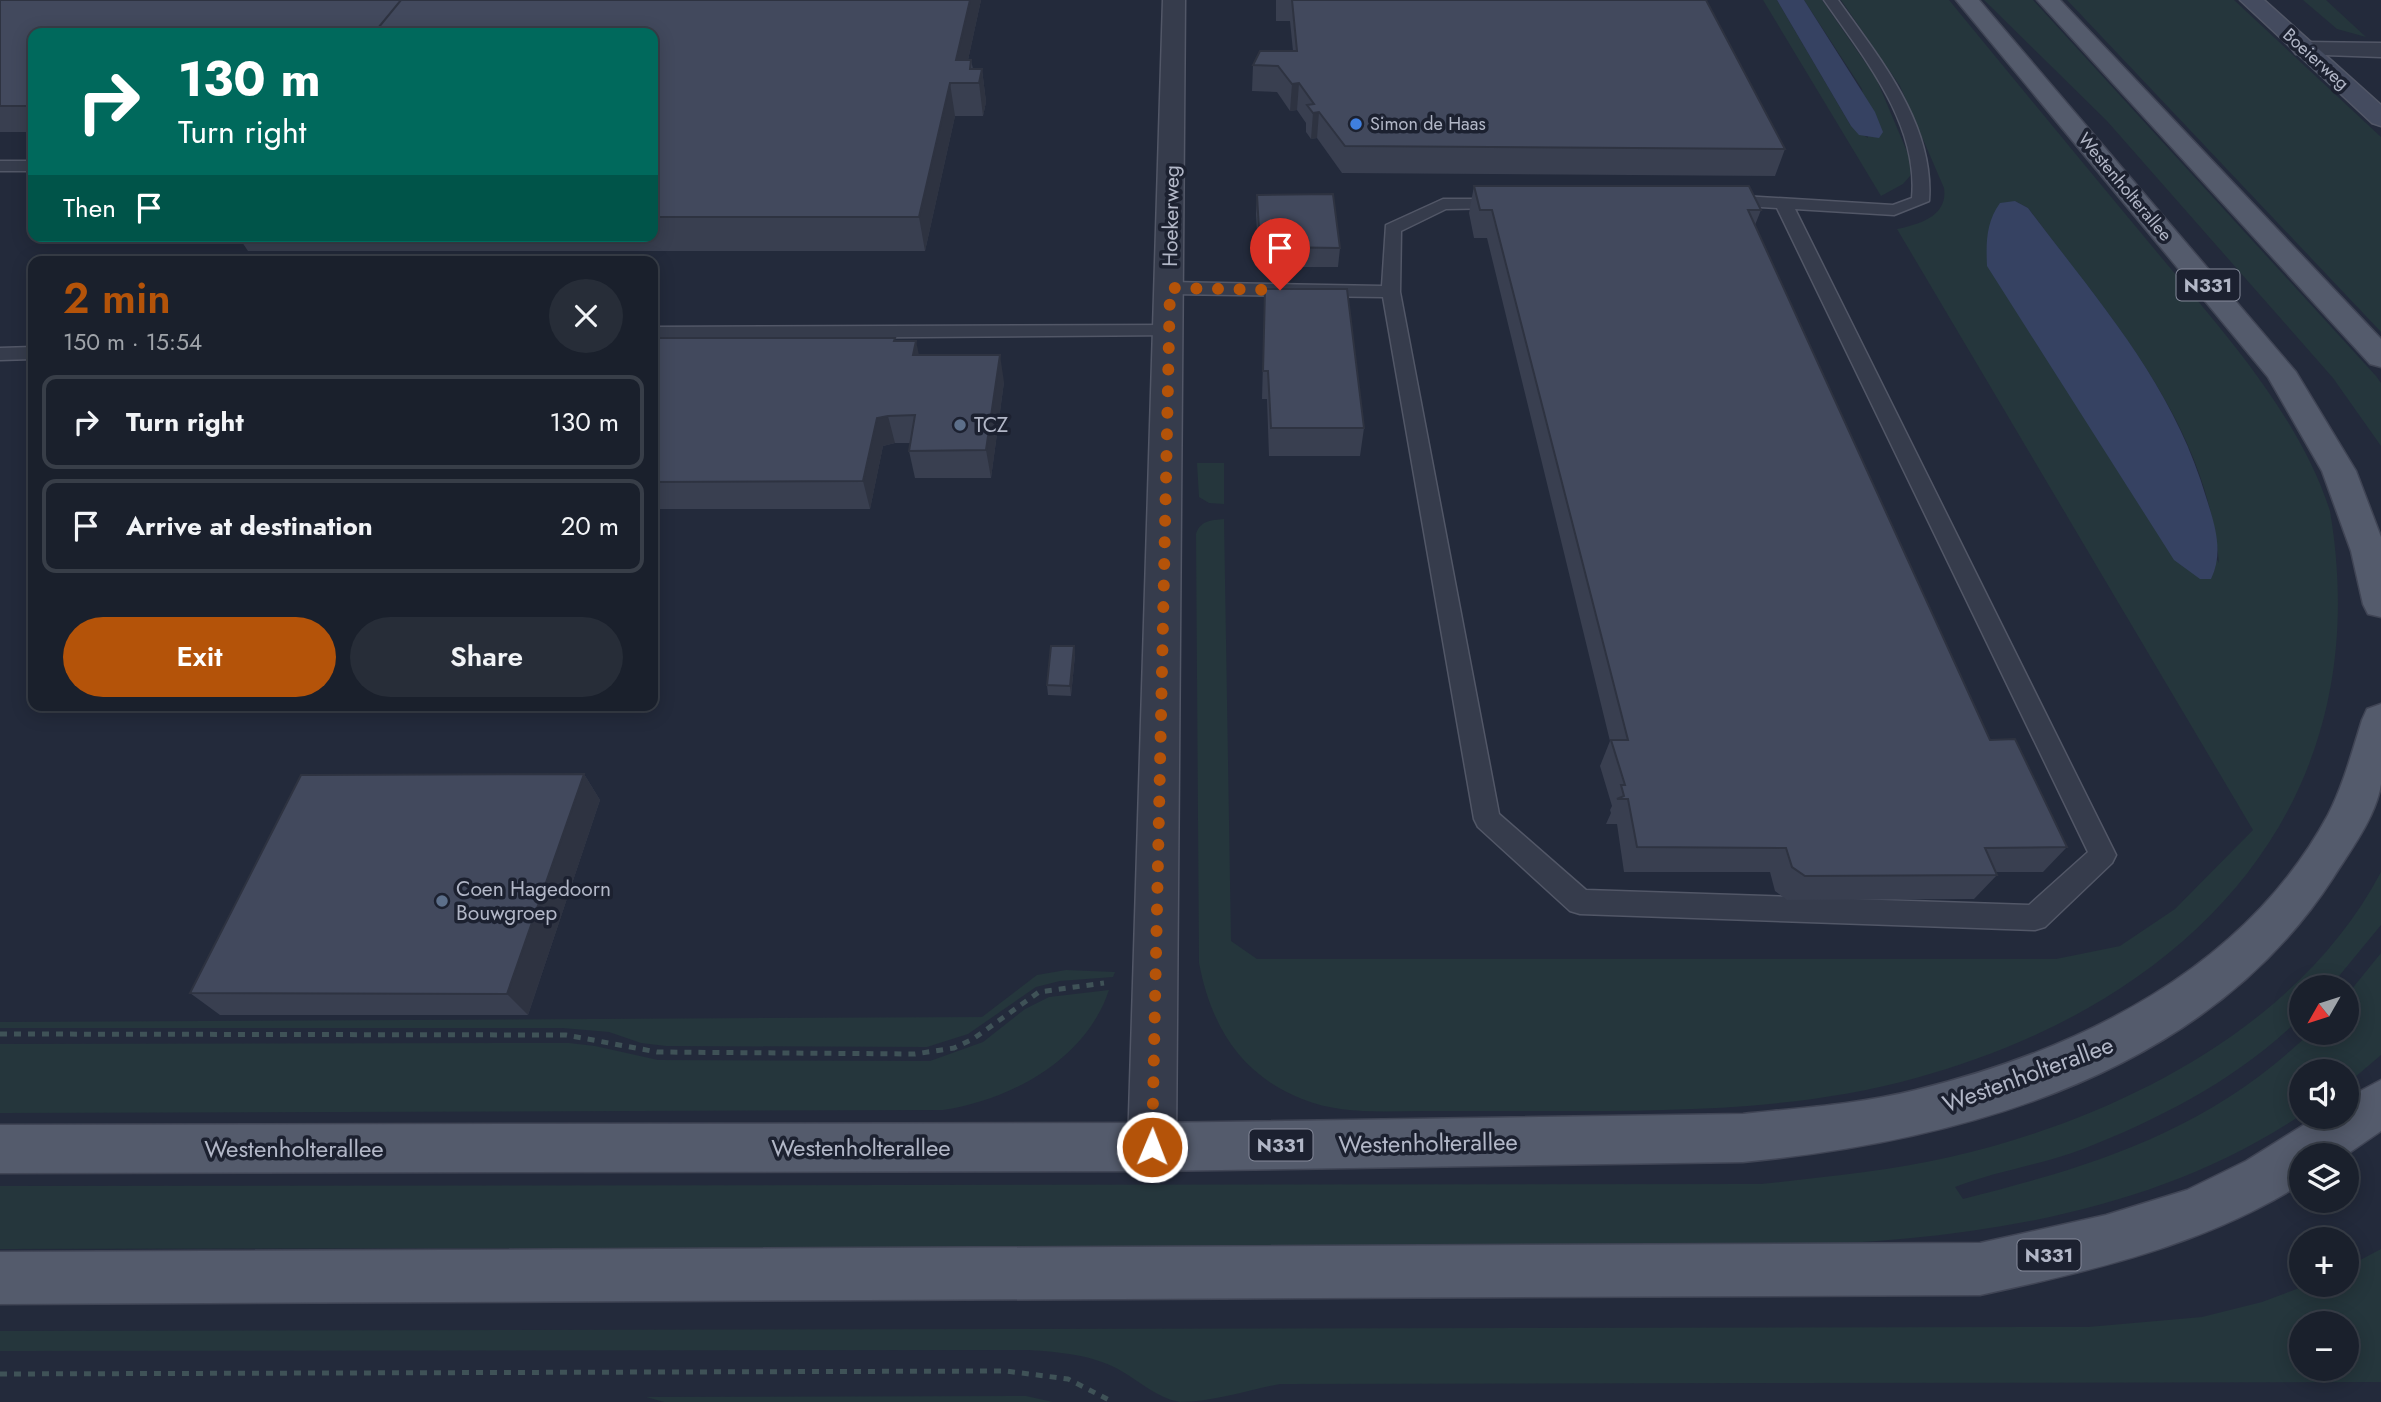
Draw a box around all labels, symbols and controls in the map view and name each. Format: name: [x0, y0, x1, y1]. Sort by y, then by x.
street label: Boeierweg: [2277, 22, 2355, 96]
text: 130 m: [178, 44, 321, 114]
icon: right: [63, 56, 154, 147]
text: Turn right: [178, 109, 307, 155]
place label: Simon de Haas: [1370, 111, 1486, 137]
marker: Simon de Haas: [1348, 116, 1364, 132]
street label: Westenholterallee: [2072, 127, 2178, 247]
street label: Hoekerweg: [1155, 165, 1187, 267]
text: Then: [63, 189, 116, 227]
icon: arrive: [130, 189, 168, 227]
pin: [1250, 218, 1310, 290]
icon: arrive: [1261, 229, 1299, 267]
text: 2 min: [63, 268, 171, 329]
road number: N331: [2176, 270, 2240, 300]
button: close: [549, 279, 623, 353]
text: 150 m · 15:54: [63, 325, 202, 359]
icon: right: [67, 403, 105, 441]
text: Turn right: [126, 403, 244, 441]
text: 130 m: [549, 403, 619, 441]
place label: TCZ: [974, 410, 1009, 440]
marker: TCZ: [952, 417, 968, 433]
icon: arrive: [67, 507, 105, 545]
text: Arrive at destination: [126, 507, 373, 545]
text: 20 m: [561, 507, 619, 545]
button: Exit: [63, 617, 336, 697]
button: Share: [350, 617, 623, 697]
place label: Coen Hagedoorn Bouwgroep: [456, 874, 611, 928]
marker: Coen Hagedoorn Bouwgroep: [434, 893, 450, 909]
north arrow: [2289, 975, 2359, 1045]
map controls: [2289, 975, 2359, 1381]
street label: Westenholterallee: [1938, 1027, 2118, 1121]
button: sound: [2289, 1059, 2359, 1129]
position arrow: [1115, 1110, 1189, 1184]
street label: Westenholterallee: [1338, 1124, 1518, 1162]
street label: Westenholterallee: [771, 1130, 951, 1165]
road number: N331: [1250, 1130, 1312, 1161]
street label: Westenholterallee: [204, 1131, 384, 1166]
button: layers: [2289, 1143, 2359, 1213]
button: +: [2289, 1227, 2359, 1297]
road number: N331: [2018, 1240, 2080, 1270]
button: −: [2289, 1311, 2359, 1381]

